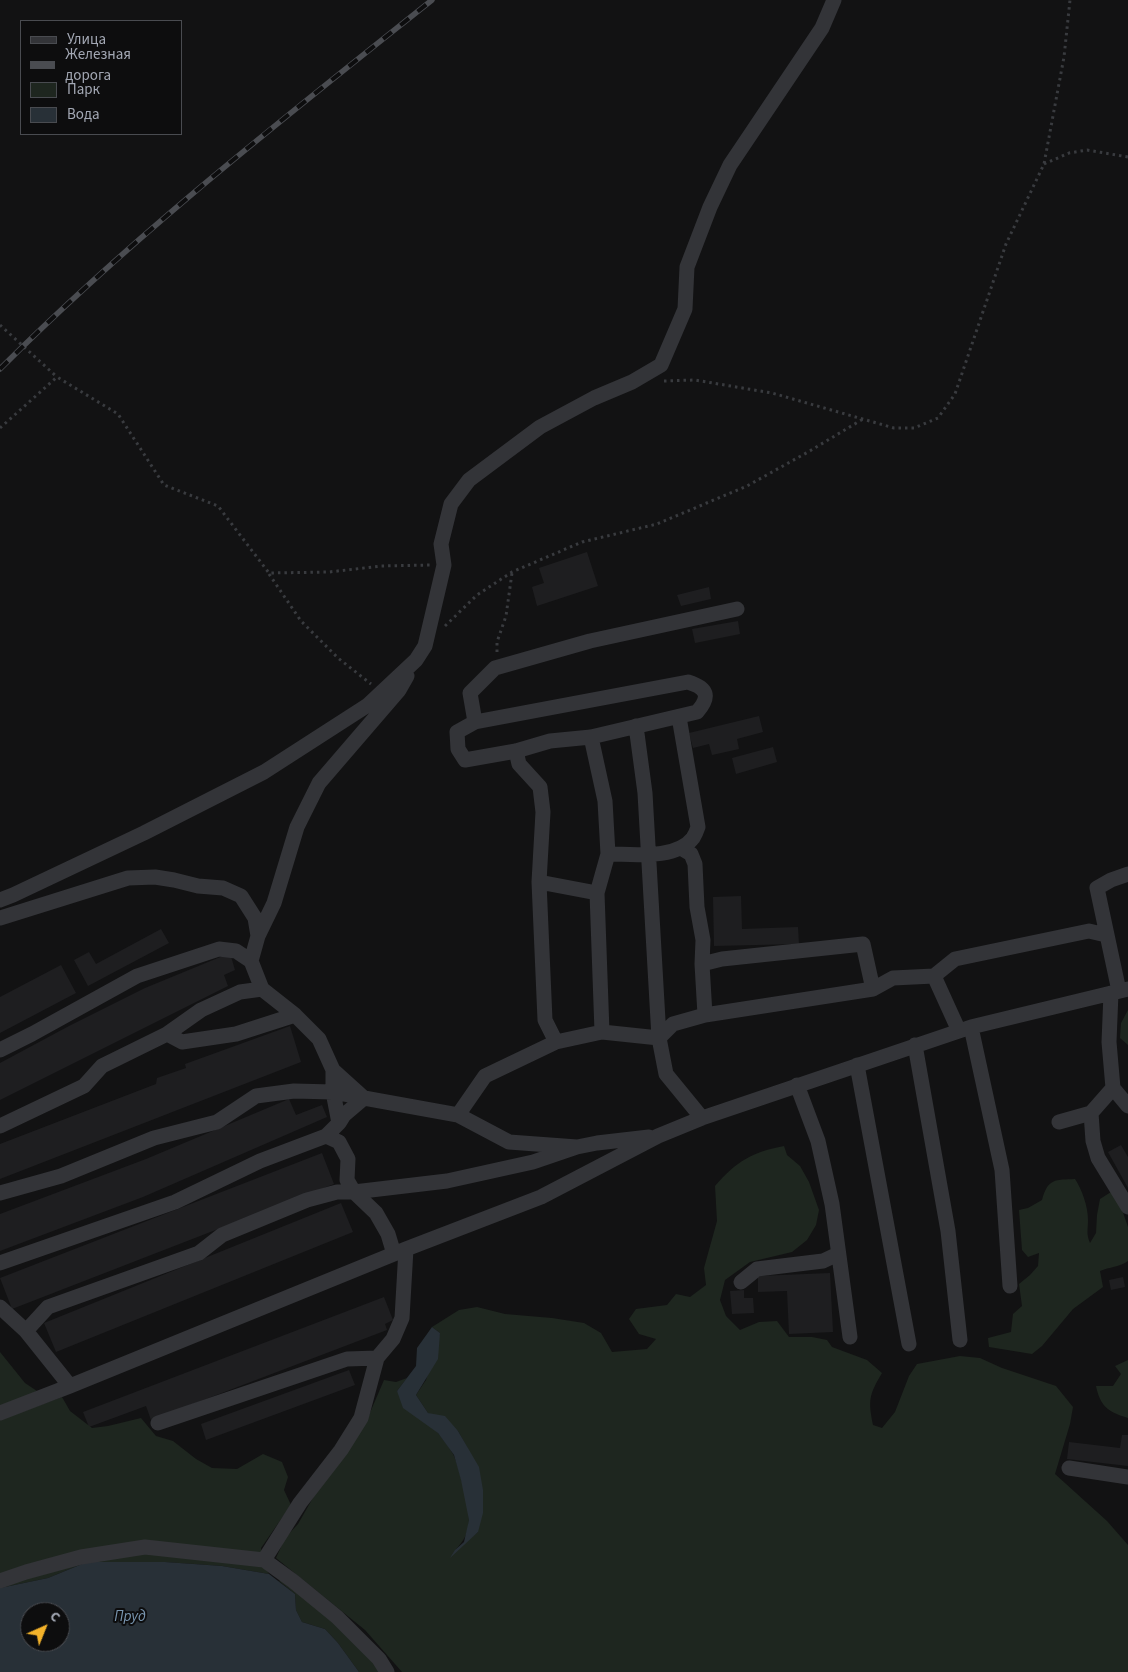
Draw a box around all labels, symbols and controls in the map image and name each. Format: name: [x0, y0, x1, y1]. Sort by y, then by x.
legend: [20, 20, 182, 135]
text: Улица: [67, 29, 106, 50]
text: Железная дорога: [65, 44, 131, 86]
text: Парк: [67, 79, 100, 100]
text: Вода: [67, 104, 100, 125]
north arrow: [20, 1602, 70, 1652]
text: С: [45, 1607, 65, 1627]
water label: Пруд: [114, 1609, 146, 1627]

